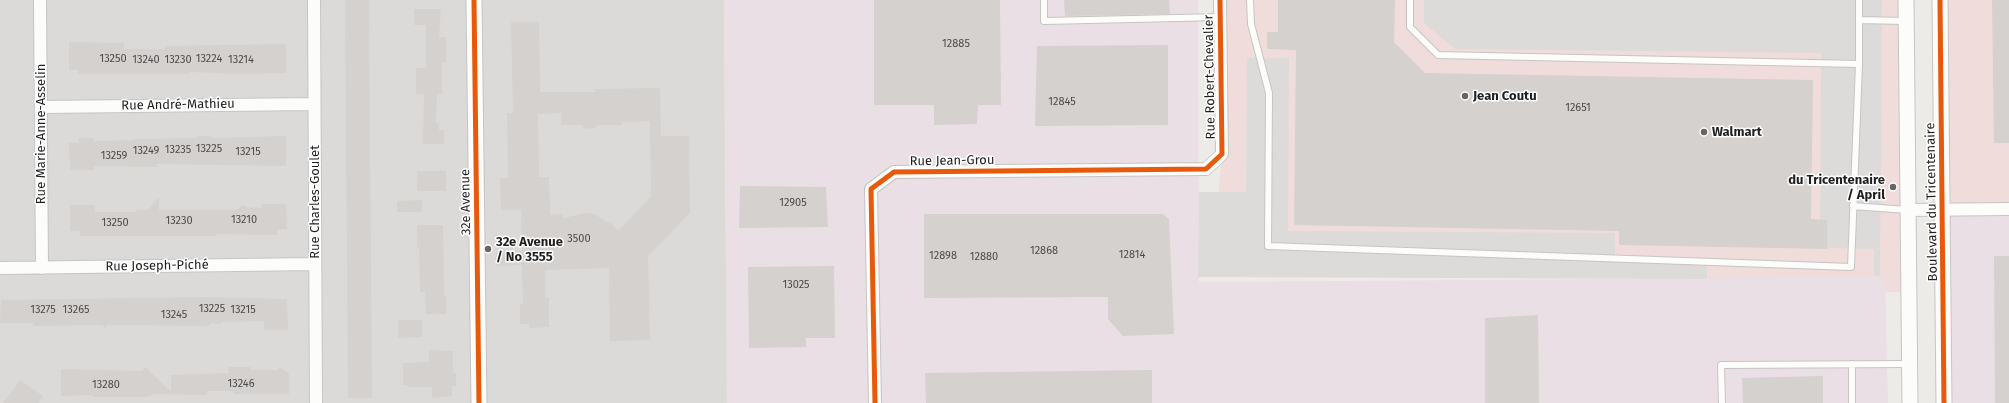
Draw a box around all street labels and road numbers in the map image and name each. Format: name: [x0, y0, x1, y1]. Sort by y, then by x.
street label: Rue Robert-Chevalier: [1201, 14, 1219, 140]
street label: Rue Marie-Anne-Asselin: [33, 64, 49, 204]
street label: Rue André-Mathieu: [121, 96, 235, 114]
street label: Boulevard du Tricentenaire: [1923, 122, 1941, 282]
street label: Rue Charles-Goulet: [307, 145, 323, 259]
street label: Rue Jean-Grou: [909, 152, 995, 170]
street label: 32e Avenue: [458, 169, 474, 235]
street label: Rue Joseph-Piché: [105, 257, 209, 275]

